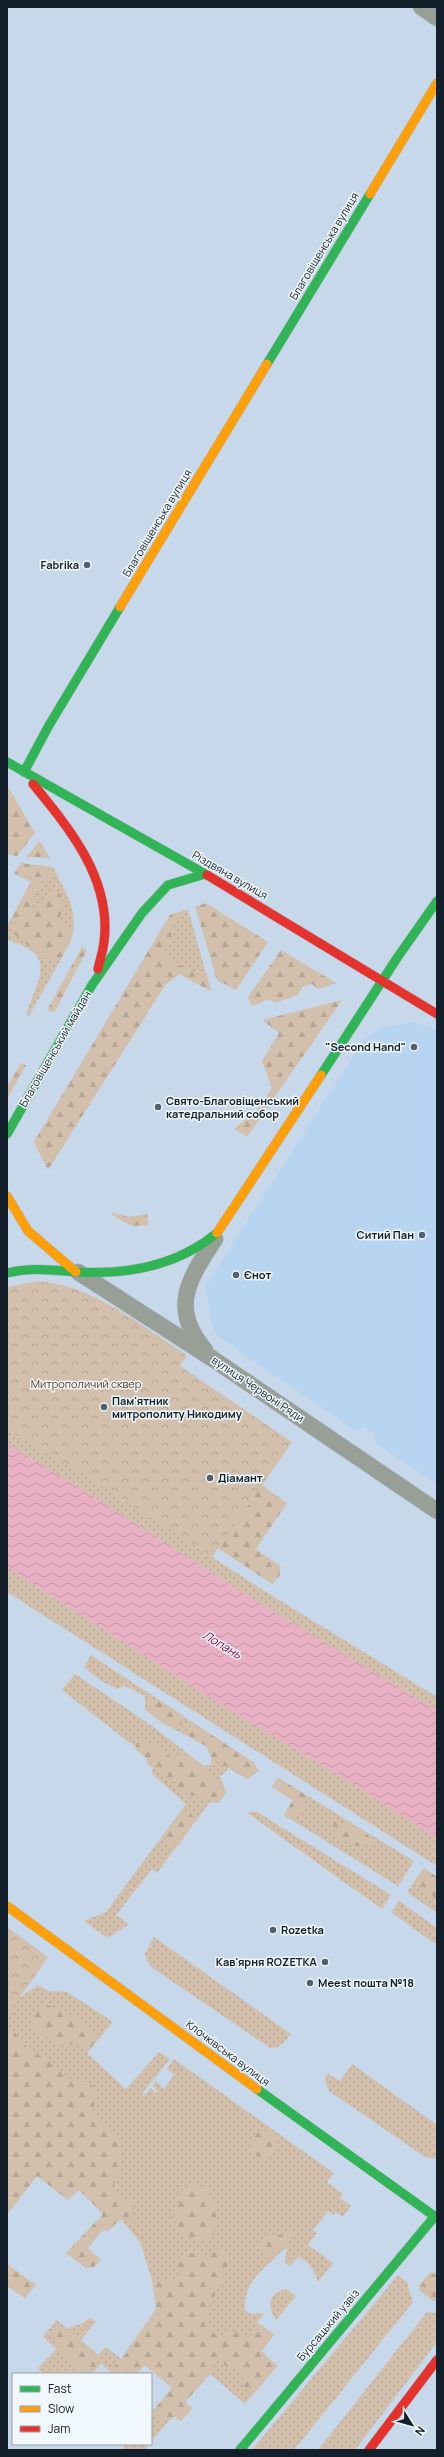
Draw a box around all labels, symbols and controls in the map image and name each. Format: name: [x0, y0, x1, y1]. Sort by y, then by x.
street label: Благовіщенська вулиця: [285, 189, 362, 302]
street label: Благовіщенська вулиця: [118, 466, 195, 579]
place label: Fabrika: [41, 557, 79, 572]
marker: Fabrika: [82, 560, 92, 570]
street label: Різдвяна вулиця: [190, 847, 271, 902]
street label: Благовіщенський майдан: [15, 988, 94, 1110]
place label: "Second Hand": [325, 1039, 406, 1054]
marker: "Second Hand": [409, 1042, 419, 1052]
place label: Свято-Благовіщенський катедральний собор: [166, 1093, 299, 1121]
marker: Свято-Благовіщенський катедральний собор: [153, 1102, 163, 1112]
place label: Ситий Пан: [357, 1227, 414, 1242]
marker: Ситий Пан: [417, 1230, 427, 1240]
place label: Єнот: [244, 1267, 271, 1282]
marker: Єнот: [231, 1270, 241, 1280]
street label: вулиця Червоні Ряди: [209, 1352, 307, 1425]
park label: Митрополичий сквер: [31, 1376, 142, 1391]
place label: Пам'ятник митрополиту Никодиму: [112, 1393, 243, 1421]
marker: Пам'ятник митрополиту Никодиму: [99, 1402, 109, 1412]
place label: Діамант: [218, 1470, 263, 1485]
marker: Діамант: [205, 1473, 215, 1483]
water label: Лопань: [200, 1626, 245, 1663]
place label: Rozetka: [281, 1922, 324, 1937]
marker: Rozetka: [268, 1925, 278, 1935]
place label: Кав'ярня ROZETKA: [216, 1954, 318, 1969]
marker: Кав'ярня ROZETKA: [320, 1957, 330, 1967]
place label: Meest пошта №18: [318, 1975, 414, 1990]
marker: Meest пошта №18: [305, 1978, 315, 1988]
street label: Клочківська вулиця: [183, 2016, 273, 2089]
street label: Бурсацький узвіз: [293, 2285, 362, 2364]
legend: [12, 2373, 152, 2445]
text: Fast: [48, 2380, 72, 2397]
text: Slow: [48, 2400, 74, 2417]
north arrow: [392, 2405, 432, 2445]
text: Jam: [48, 2420, 70, 2437]
text: N: [412, 2424, 429, 2439]

